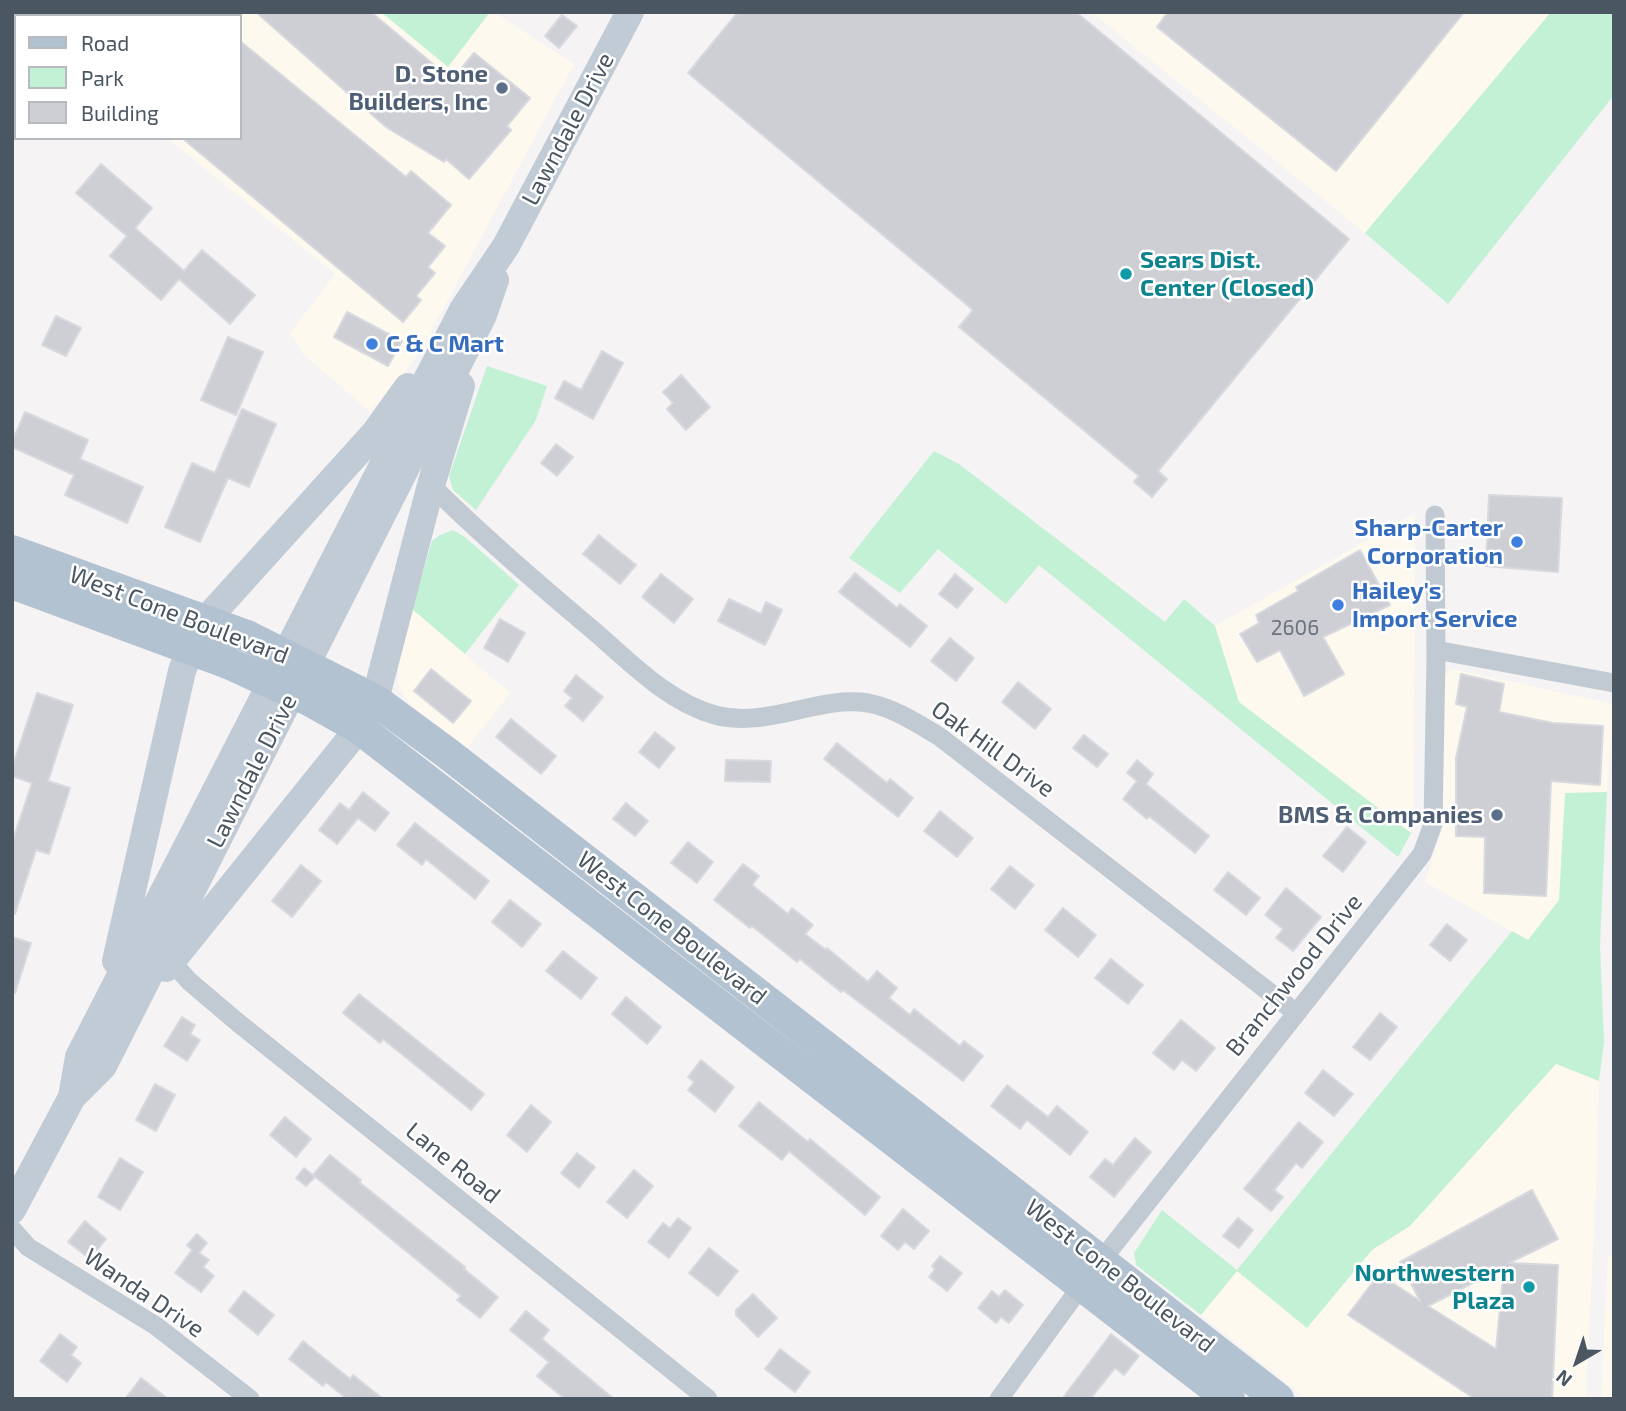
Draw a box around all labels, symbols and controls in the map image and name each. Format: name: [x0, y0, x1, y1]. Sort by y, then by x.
legend: [14, 14, 242, 140]
text: Road: [81, 30, 129, 55]
street label: Lawndale Drive: [516, 48, 620, 210]
place label: D. Stone Builders, Inc: [348, 60, 488, 116]
text: Park: [81, 65, 124, 90]
marker: D. Stone Builders, Inc: [494, 80, 510, 96]
text: Building: [81, 100, 159, 125]
place label: Sears Dist. Center (Closed): [1140, 246, 1314, 302]
marker: Sears Dist. Center (Closed): [1118, 266, 1134, 282]
place label: C & C Mart: [386, 330, 504, 358]
marker: C & C Mart: [364, 336, 380, 352]
place label: Sharp-Carter Corporation: [1355, 514, 1503, 570]
marker: Sharp-Carter Corporation: [1509, 534, 1525, 550]
street label: West Cone Boulevard: [65, 560, 293, 670]
place label: Hailey's Import Service: [1352, 577, 1518, 633]
marker: Hailey's Import Service: [1330, 597, 1346, 613]
house number: 2606: [1271, 615, 1319, 641]
street label: Lawndale Drive: [201, 689, 303, 853]
street label: Oak Hill Drive: [926, 695, 1060, 803]
place label: BMS & Companies: [1278, 801, 1483, 829]
marker: BMS & Companies: [1489, 807, 1505, 823]
street label: West Cone Boulevard: [572, 845, 772, 1011]
street label: Branchwood Drive: [1220, 888, 1368, 1062]
street label: Lane Road: [400, 1116, 506, 1210]
street label: West Cone Boulevard: [1020, 1193, 1220, 1359]
street label: Wanda Drive: [78, 1242, 210, 1344]
place label: Northwestern Plaza: [1354, 1259, 1515, 1315]
marker: Northwestern Plaza: [1521, 1279, 1537, 1295]
north arrow: [1542, 1327, 1612, 1397]
text: N: [1551, 1365, 1576, 1392]

